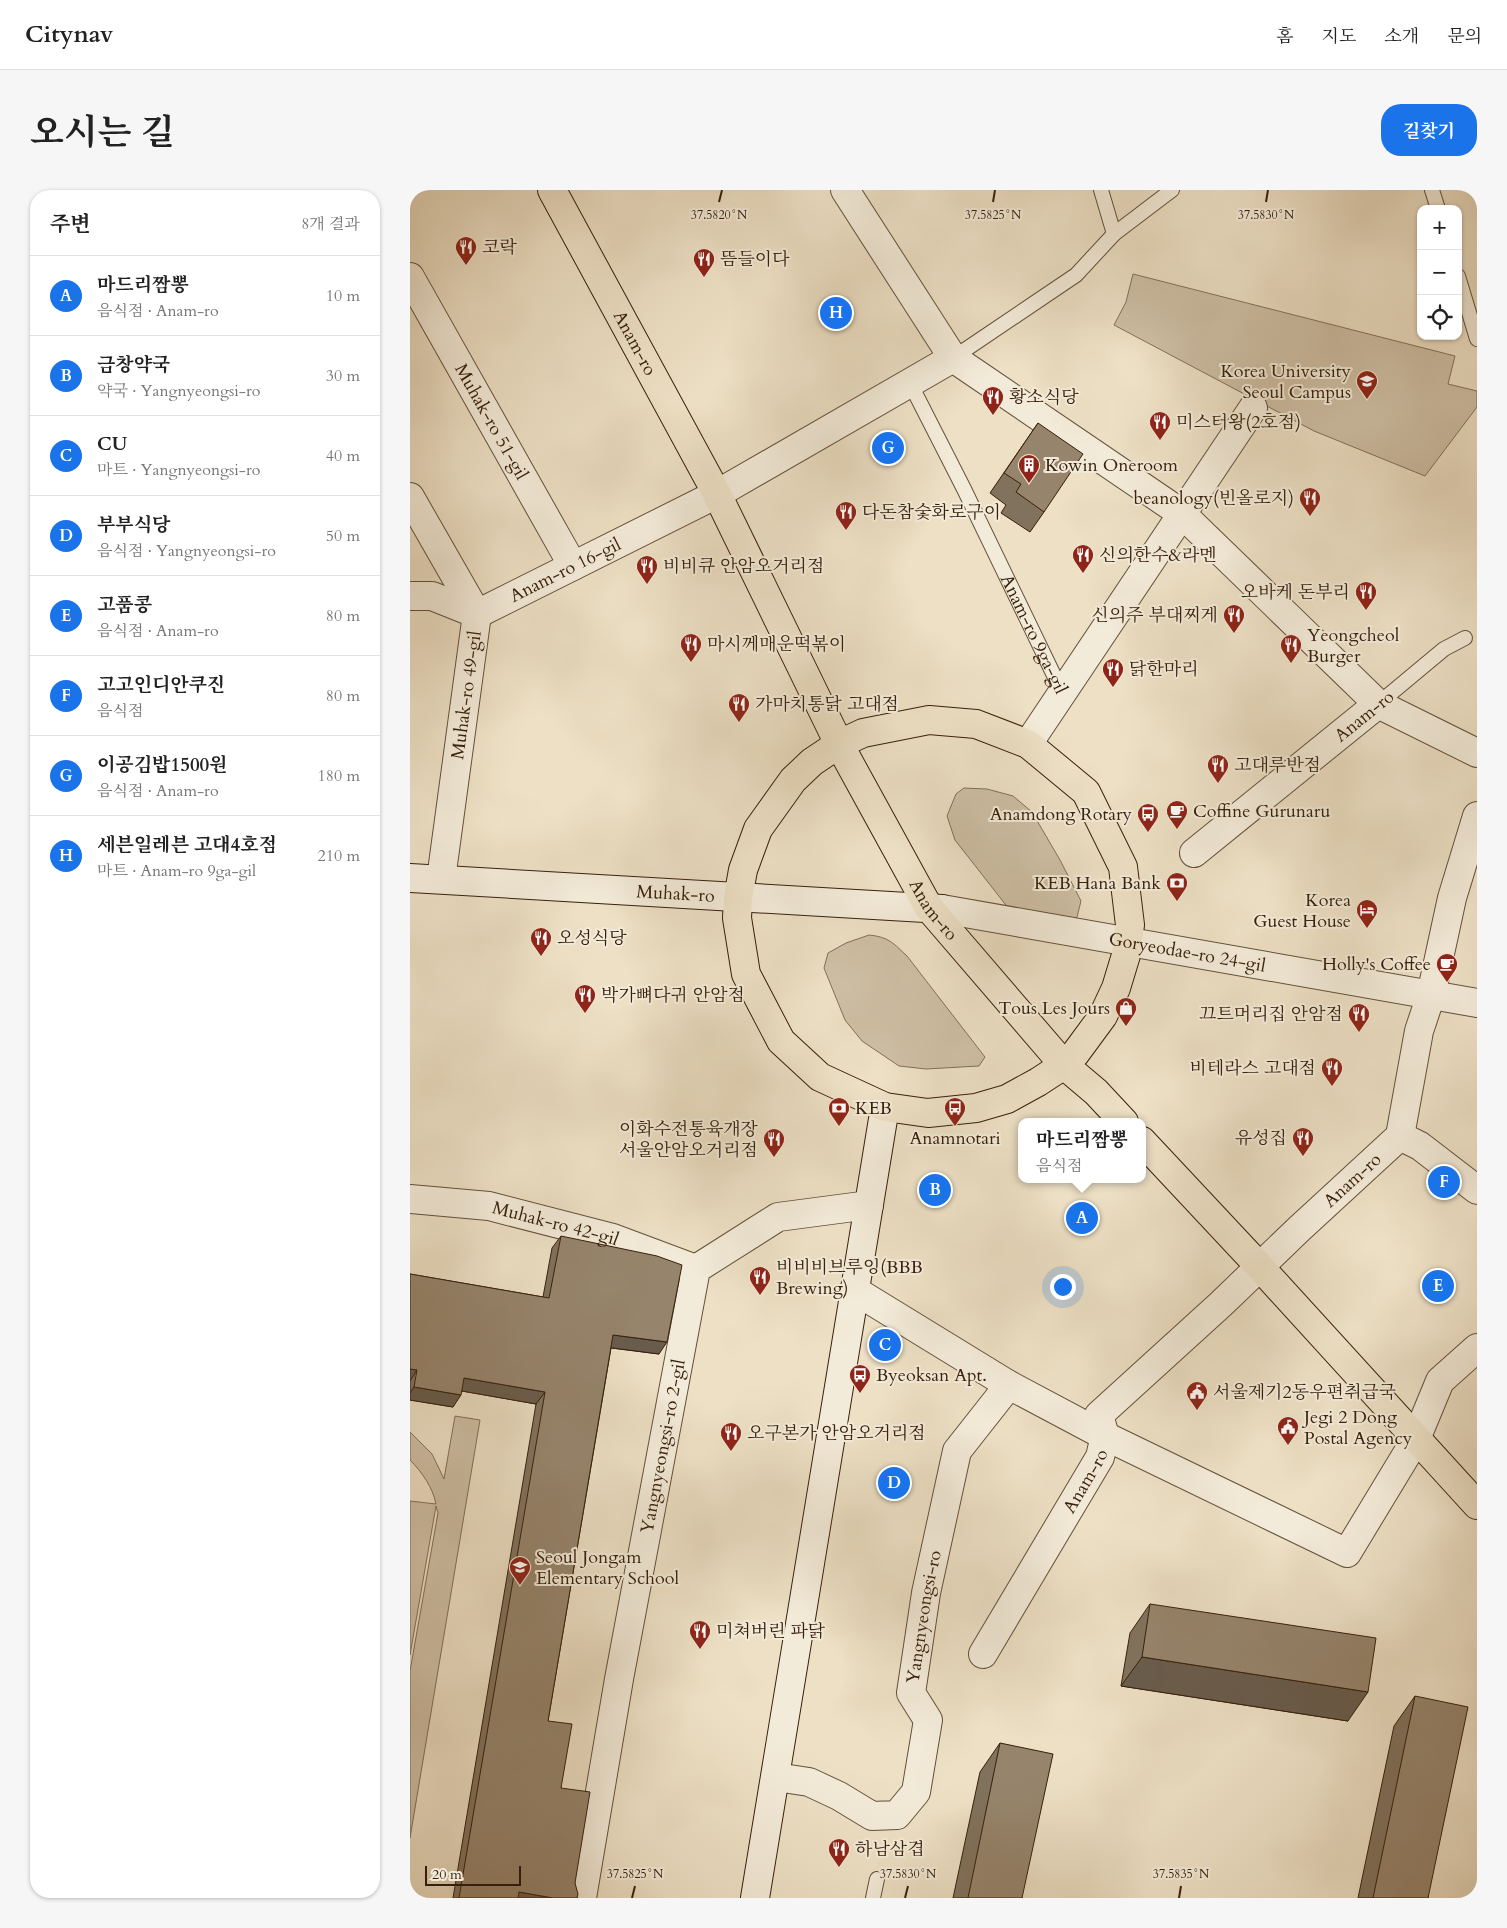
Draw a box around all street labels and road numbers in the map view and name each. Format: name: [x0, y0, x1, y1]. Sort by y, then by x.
street label: Anam-ro: [607, 306, 662, 380]
street label: Muhak-ro 51-gil: [448, 359, 534, 485]
street label: Anam-ro 16-gil: [505, 532, 626, 609]
street label: Anam-ro 9ga-gil: [994, 570, 1073, 699]
street label: Muhak-ro 49-gil: [445, 629, 488, 761]
street label: Anam-ro: [1329, 684, 1400, 748]
street label: Anam-ro: [903, 875, 964, 946]
street label: Muhak-ro: [636, 879, 716, 909]
street label: Goryeodae-ro 24-gil: [1107, 927, 1268, 979]
street label: Anam-ro: [1318, 1147, 1387, 1213]
street label: Muhak-ro 42-gil: [490, 1195, 623, 1252]
street label: Yangnyeongsi-ro 2-gil: [635, 1357, 692, 1535]
street label: Anam-ro: [1057, 1447, 1114, 1518]
street label: Yangnyeongsi-ro: [901, 1548, 948, 1685]

